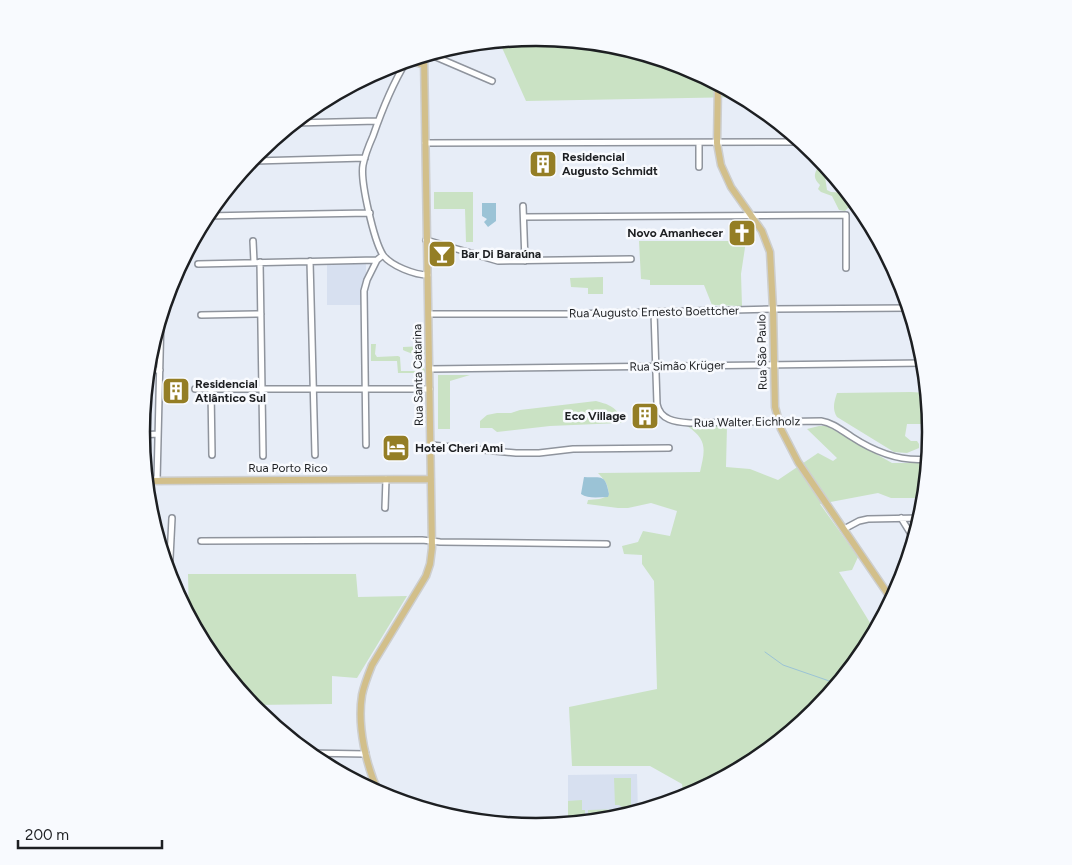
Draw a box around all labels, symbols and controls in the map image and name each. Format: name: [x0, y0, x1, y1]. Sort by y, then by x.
building icon: Residencial Augusto Schmidt: [528, 149, 558, 179]
place label: Residencial Augusto Schmidt: [562, 150, 658, 178]
church icon: Novo Amanhecer: [727, 218, 757, 248]
place label: Novo Amanhecer: [627, 226, 723, 240]
bar icon: Bar Di Baraúna: [427, 239, 457, 269]
place label: Bar Di Baraúna: [461, 247, 541, 261]
street label: Rua Augusto Ernesto Boettcher: [569, 304, 739, 320]
street label: Rua São Paulo: [754, 314, 770, 390]
street label: Rua Santa Catarina: [410, 324, 426, 426]
street label: Rua Simão Krüger: [629, 358, 725, 374]
building icon: Residencial Atlântico Sul: [161, 376, 191, 406]
place label: Residencial Atlântico Sul: [195, 377, 266, 405]
building icon: Eco Village: [630, 401, 660, 431]
place label: Eco Village: [565, 409, 626, 423]
street label: Rua Walter Eichholz: [694, 414, 800, 430]
hotel icon: Hotel Cheri Ami: [381, 433, 411, 463]
place label: Hotel Cheri Ami: [415, 441, 503, 455]
street label: Rua Porto Rico: [248, 461, 328, 475]
scale bar: [18, 818, 161, 850]
text: 200 m: [25, 826, 69, 844]

